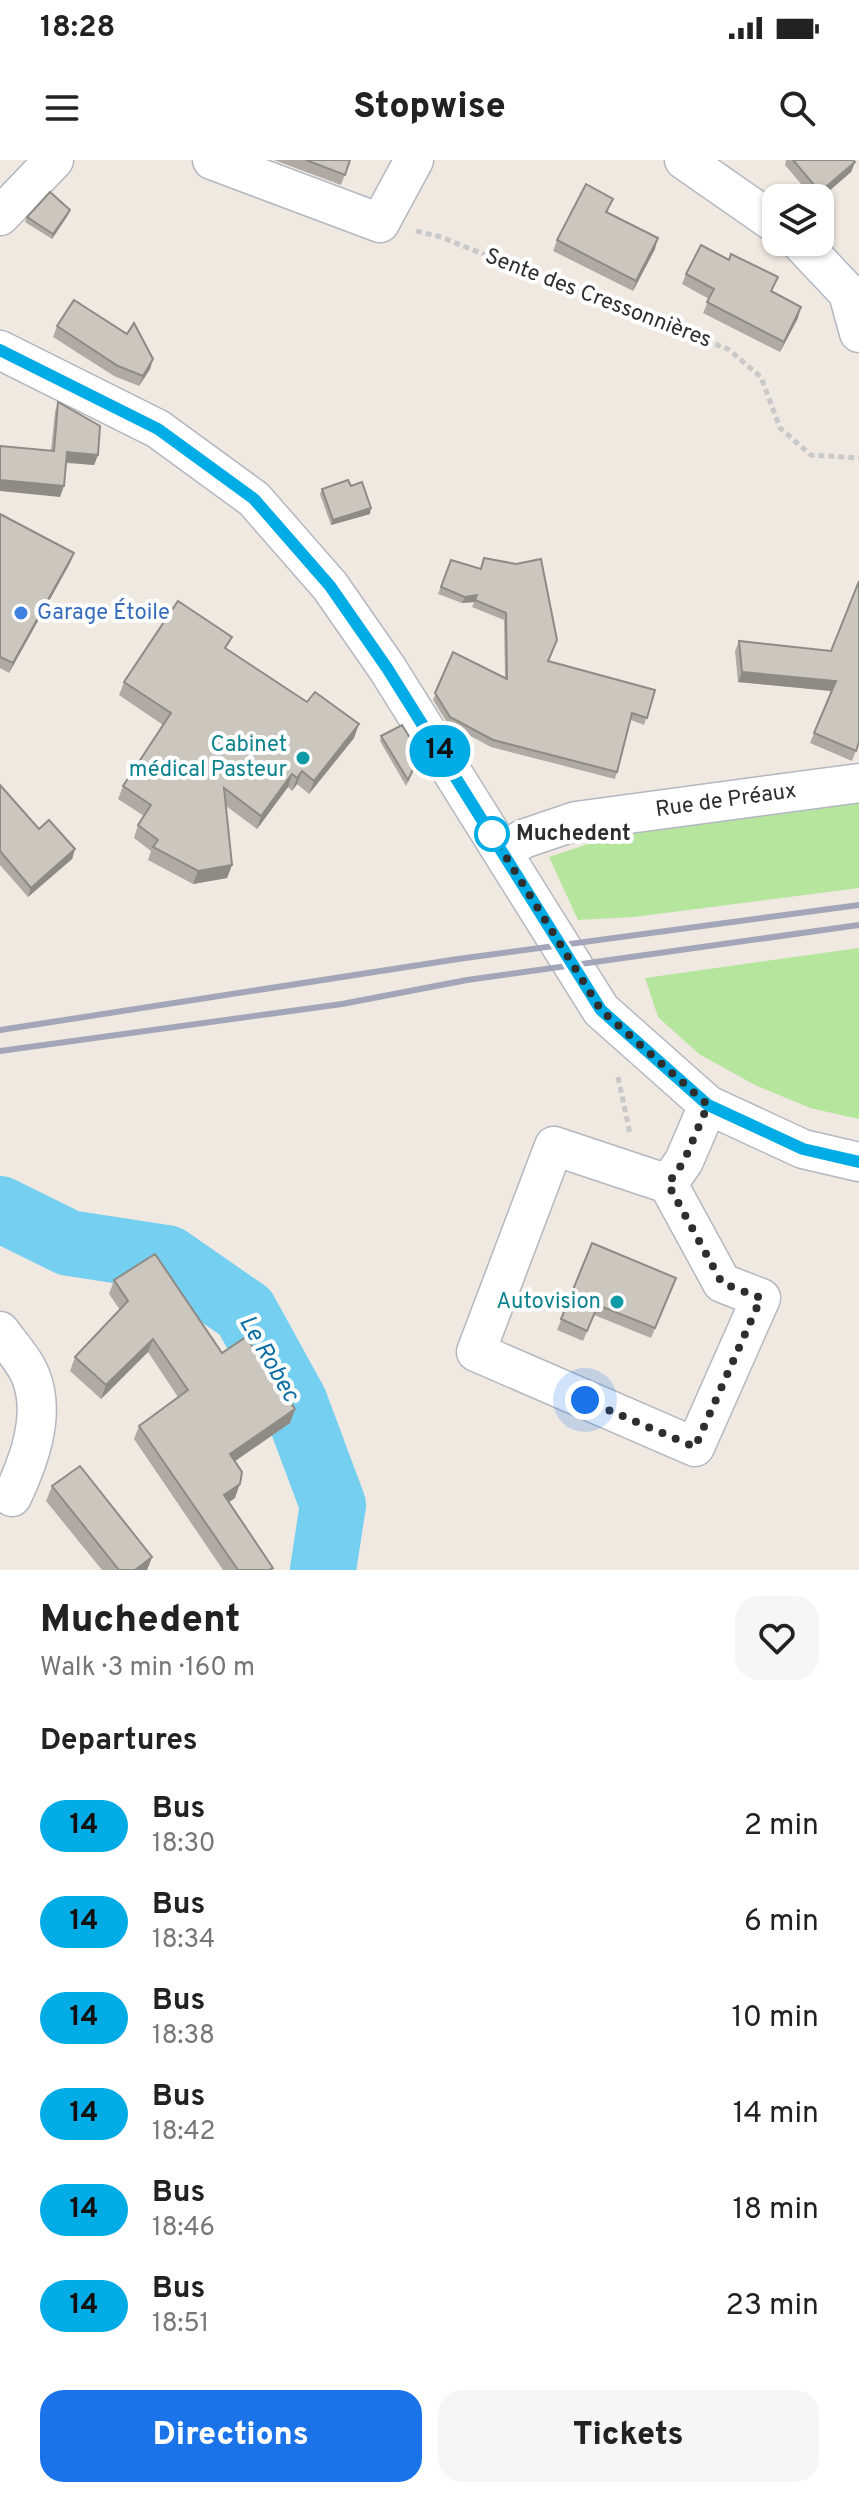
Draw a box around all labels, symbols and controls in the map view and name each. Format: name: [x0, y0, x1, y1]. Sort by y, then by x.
text: 18:28: [40, 10, 115, 47]
text: Stopwise: [353, 85, 506, 131]
icon: menu: [40, 86, 84, 130]
icon: search: [775, 86, 819, 130]
map controls: [762, 184, 834, 256]
button: layers: [762, 184, 834, 256]
street label: Sente des Cressonnières: [481, 243, 715, 355]
place label: Garage Étoile: [37, 598, 170, 627]
marker: Garage Étoile: [12, 604, 30, 622]
line badge: 14: [404, 725, 476, 777]
place label: Cabinet médical Pasteur: [129, 732, 287, 784]
text: 14: [425, 733, 455, 769]
marker: Cabinet médical Pasteur: [294, 749, 312, 767]
street label: Rue de Préaux: [654, 778, 798, 824]
marker: Muchedent: [475, 817, 509, 851]
place label: Muchedent: [516, 821, 631, 848]
place label: Autovision: [496, 1289, 601, 1316]
marker: Autovision: [608, 1293, 626, 1311]
water label: Le Robec: [231, 1310, 305, 1408]
your location: [565, 1380, 605, 1420]
button: heart: [735, 1596, 819, 1680]
text: Muchedent: [40, 1597, 240, 1646]
text: Walk · 3 min · 160 m: [40, 1652, 255, 1685]
text: Departures: [40, 1723, 198, 1760]
text: Bus: [152, 1791, 205, 1828]
text: 14: [69, 1808, 99, 1844]
text: 2 min: [744, 1808, 819, 1845]
text: 18:30: [152, 1828, 216, 1861]
text: Bus: [152, 1887, 205, 1924]
text: 14: [69, 1904, 99, 1940]
text: 6 min: [744, 1904, 819, 1941]
text: 18:34: [152, 1924, 215, 1957]
text: Bus: [152, 1983, 205, 2020]
text: 14: [69, 2000, 99, 2036]
text: 10 min: [732, 2000, 819, 2037]
text: 18:38: [152, 2020, 215, 2053]
text: Bus: [152, 2079, 205, 2116]
text: 14: [69, 2096, 99, 2132]
text: 14 min: [733, 2096, 819, 2133]
text: 18:42: [152, 2116, 216, 2149]
text: Bus: [152, 2175, 205, 2212]
text: 14: [69, 2192, 99, 2228]
text: 18 min: [733, 2192, 819, 2229]
text: 18:46: [152, 2212, 215, 2245]
text: Bus: [152, 2271, 205, 2308]
text: 14: [69, 2288, 99, 2324]
text: 23 min: [726, 2288, 819, 2325]
text: 18:51: [152, 2308, 209, 2341]
button: Directions: [40, 2390, 422, 2482]
button: Tickets: [438, 2390, 819, 2482]

